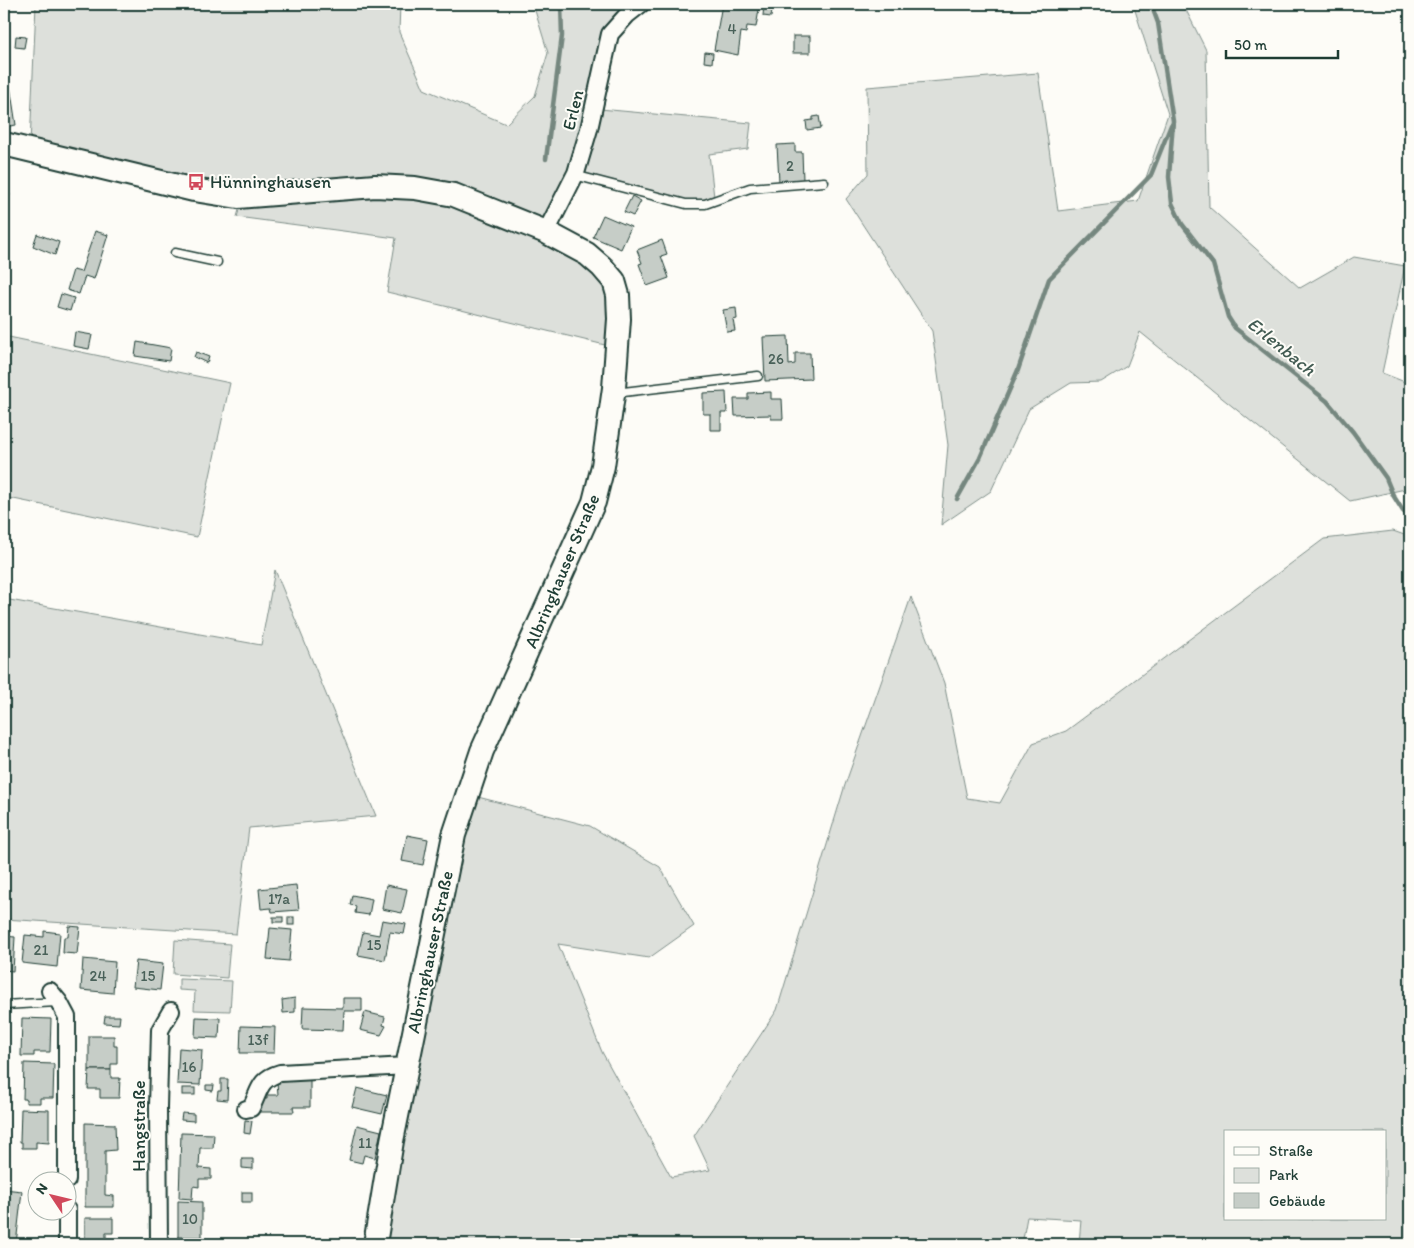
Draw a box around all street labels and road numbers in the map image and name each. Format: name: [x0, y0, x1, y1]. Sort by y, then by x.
street label: Erlen: [557, 88, 589, 132]
street label: Albringhauser Straße: [520, 491, 604, 651]
street label: Albringhauser Straße: [402, 869, 458, 1035]
street label: Hangstraße: [128, 1080, 150, 1172]

